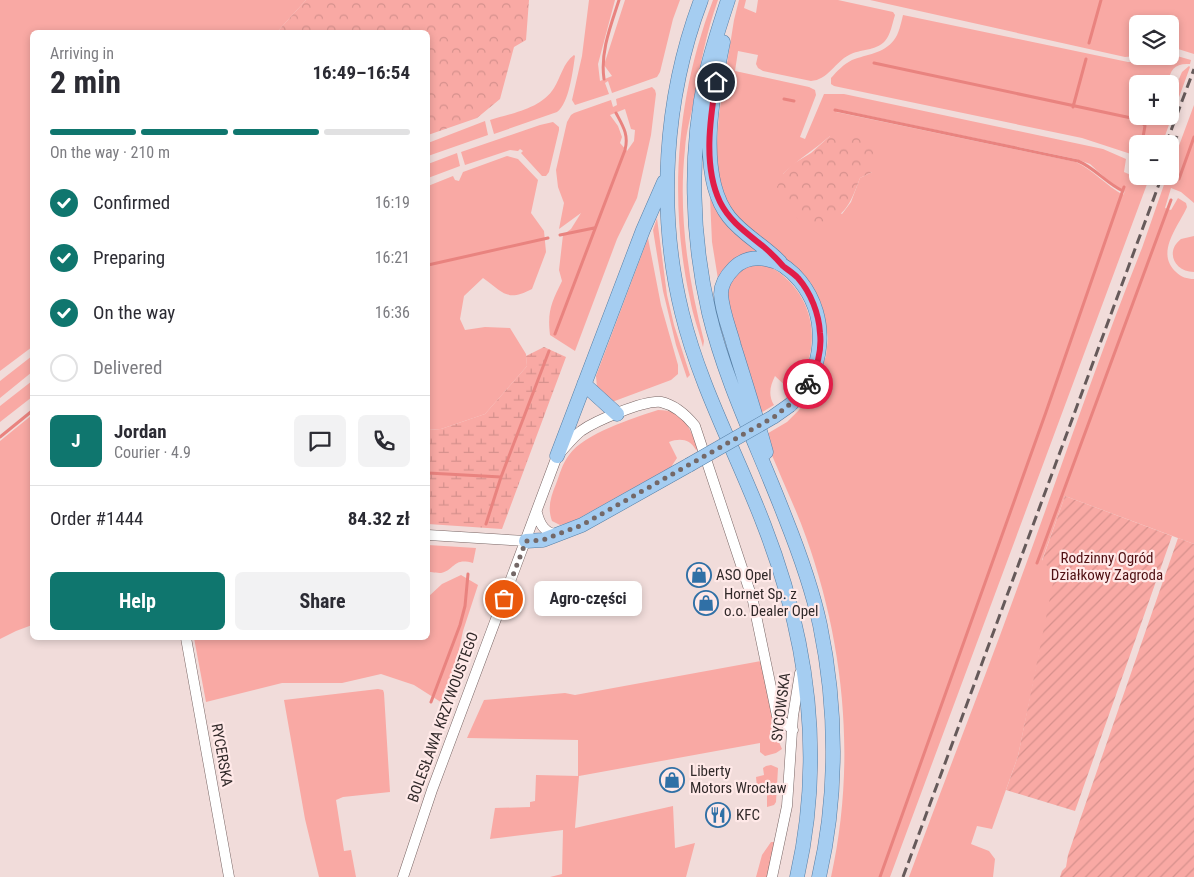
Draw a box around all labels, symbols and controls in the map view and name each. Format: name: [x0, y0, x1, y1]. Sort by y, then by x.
map controls: [1129, 15, 1179, 185]
button: layers: [1129, 15, 1179, 65]
text: Arriving in: [50, 44, 114, 63]
text: 16:49–16:54: [312, 61, 410, 84]
pin: [695, 61, 737, 103]
text: 2 min: [50, 63, 121, 101]
icon: home: [702, 68, 730, 96]
button: +: [1129, 75, 1179, 125]
button: −: [1129, 135, 1179, 185]
text: On the way · 210 m: [50, 143, 170, 162]
icon: check: [50, 189, 78, 217]
text: Confirmed: [93, 191, 170, 214]
text: 16:19: [375, 193, 410, 212]
icon: check: [50, 244, 78, 272]
text: Preparing: [93, 246, 165, 269]
text: 16:21: [375, 248, 410, 267]
icon: check: [50, 299, 78, 327]
text: On the way: [93, 301, 175, 324]
text: 16:36: [375, 303, 410, 322]
text: Delivered: [93, 356, 162, 379]
courier: [783, 359, 833, 409]
icon: bike: [794, 370, 822, 398]
button: chat: [294, 415, 346, 467]
button: phone: [358, 415, 410, 467]
text: Jordan: [114, 420, 167, 443]
text: J: [71, 429, 81, 452]
text: Courier · 4.9: [114, 443, 191, 462]
text: Order #1444: [50, 507, 143, 530]
text: 84.32 zł: [348, 507, 410, 530]
park label: Rodzinny Ogród Działkowy Zagroda: [1051, 549, 1163, 584]
shop icon: ASO Opel: [686, 562, 712, 588]
place label: ASO Opel: [716, 566, 772, 584]
button: Help: [50, 572, 225, 630]
button: Share: [235, 572, 410, 630]
pin: [483, 578, 525, 620]
callout: Agro-części: [534, 582, 642, 616]
icon: bag: [490, 585, 518, 613]
place label: Hornet Sp. z o.o. Dealer Opel: [724, 585, 819, 620]
text: Agro-części: [549, 589, 627, 608]
shop icon: Hornet Sp. z o.o. Dealer Opel: [693, 590, 719, 616]
street label: BOLESŁAWA KRZYWOUSTEGO: [404, 629, 482, 805]
street label: SYCOWSKA: [768, 671, 794, 742]
street label: RYCERSKA: [208, 722, 236, 788]
place label: Liberty Motors Wrocław: [690, 762, 787, 797]
shop icon: Liberty Motors Wrocław: [659, 767, 685, 793]
restaurant icon: KFC: [705, 802, 731, 828]
place label: KFC: [736, 806, 760, 824]

